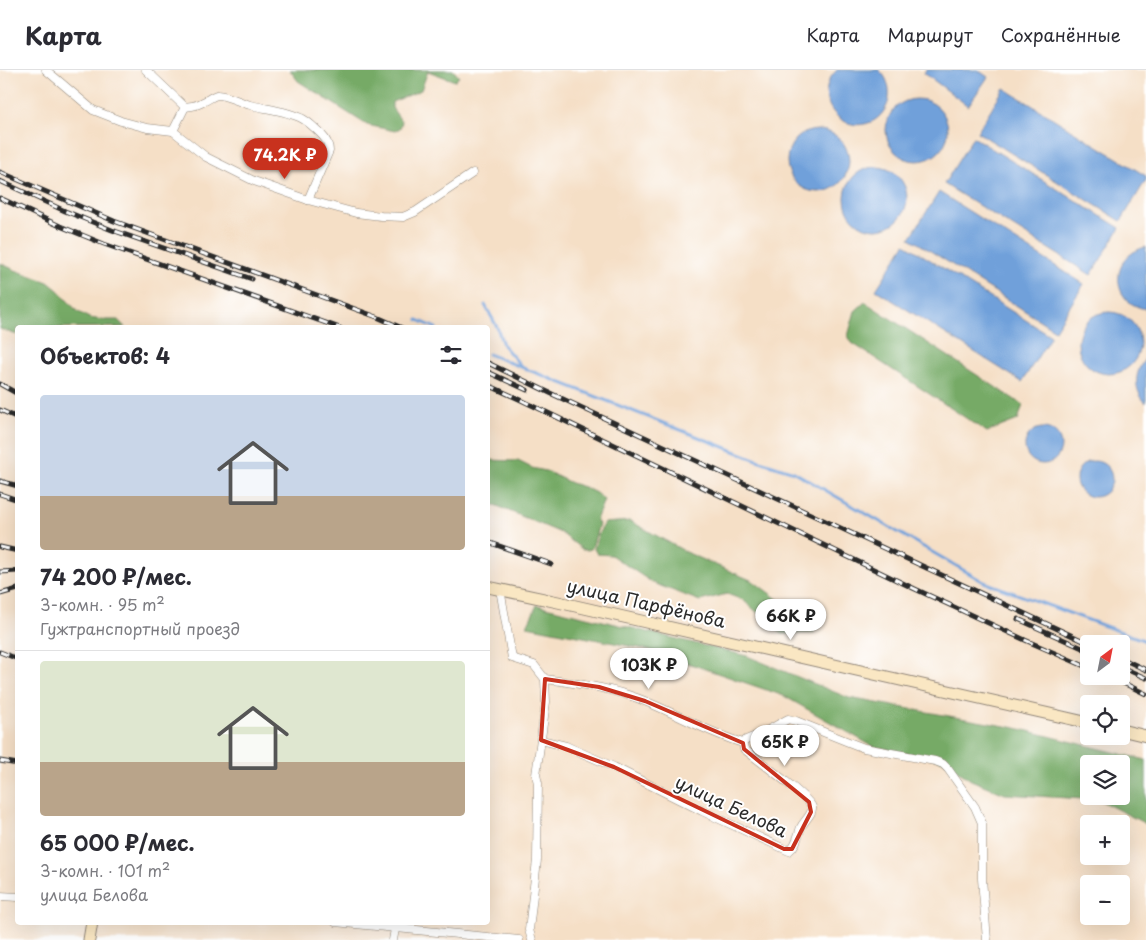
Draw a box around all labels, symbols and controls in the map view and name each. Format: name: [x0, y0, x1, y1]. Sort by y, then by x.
text: Карта: [25, 17, 102, 53]
text: Карта: [807, 21, 859, 48]
text: Маршрут: [887, 21, 973, 48]
text: Сохранённые: [1001, 21, 1121, 48]
pin: 74.2K ₽: [239, 138, 331, 180]
text: 74.2K ₽: [254, 142, 316, 166]
text: Объектов: 4: [40, 339, 170, 371]
icon: filters: [437, 341, 465, 369]
icon: home: [208, 428, 298, 518]
text: 74 200 ₽/мес.: [40, 560, 192, 592]
street label: улица Парфёнова: [564, 571, 729, 634]
text: 3-комн. · 95 m²: [40, 592, 165, 616]
pin: 66K ₽: [756, 598, 826, 641]
text: 66K ₽: [766, 603, 816, 627]
text: Гужтранспортный проезд: [40, 616, 240, 640]
north arrow: [1080, 635, 1130, 685]
map controls: [1080, 635, 1130, 925]
pin: 103K ₽: [608, 648, 690, 690]
text: 103K ₽: [621, 652, 677, 676]
icon: home: [208, 693, 298, 783]
button: locate: [1080, 695, 1130, 745]
pin: 65K ₽: [750, 724, 820, 767]
text: 65K ₽: [761, 729, 809, 753]
button: layers: [1080, 755, 1130, 805]
street label: улица Белова: [671, 768, 793, 844]
button: +: [1080, 815, 1130, 865]
text: 65 000 ₽/мес.: [40, 826, 194, 858]
text: 3-комн. · 101 m²: [40, 858, 170, 882]
button: −: [1080, 875, 1130, 925]
text: улица Белова: [40, 882, 148, 906]

